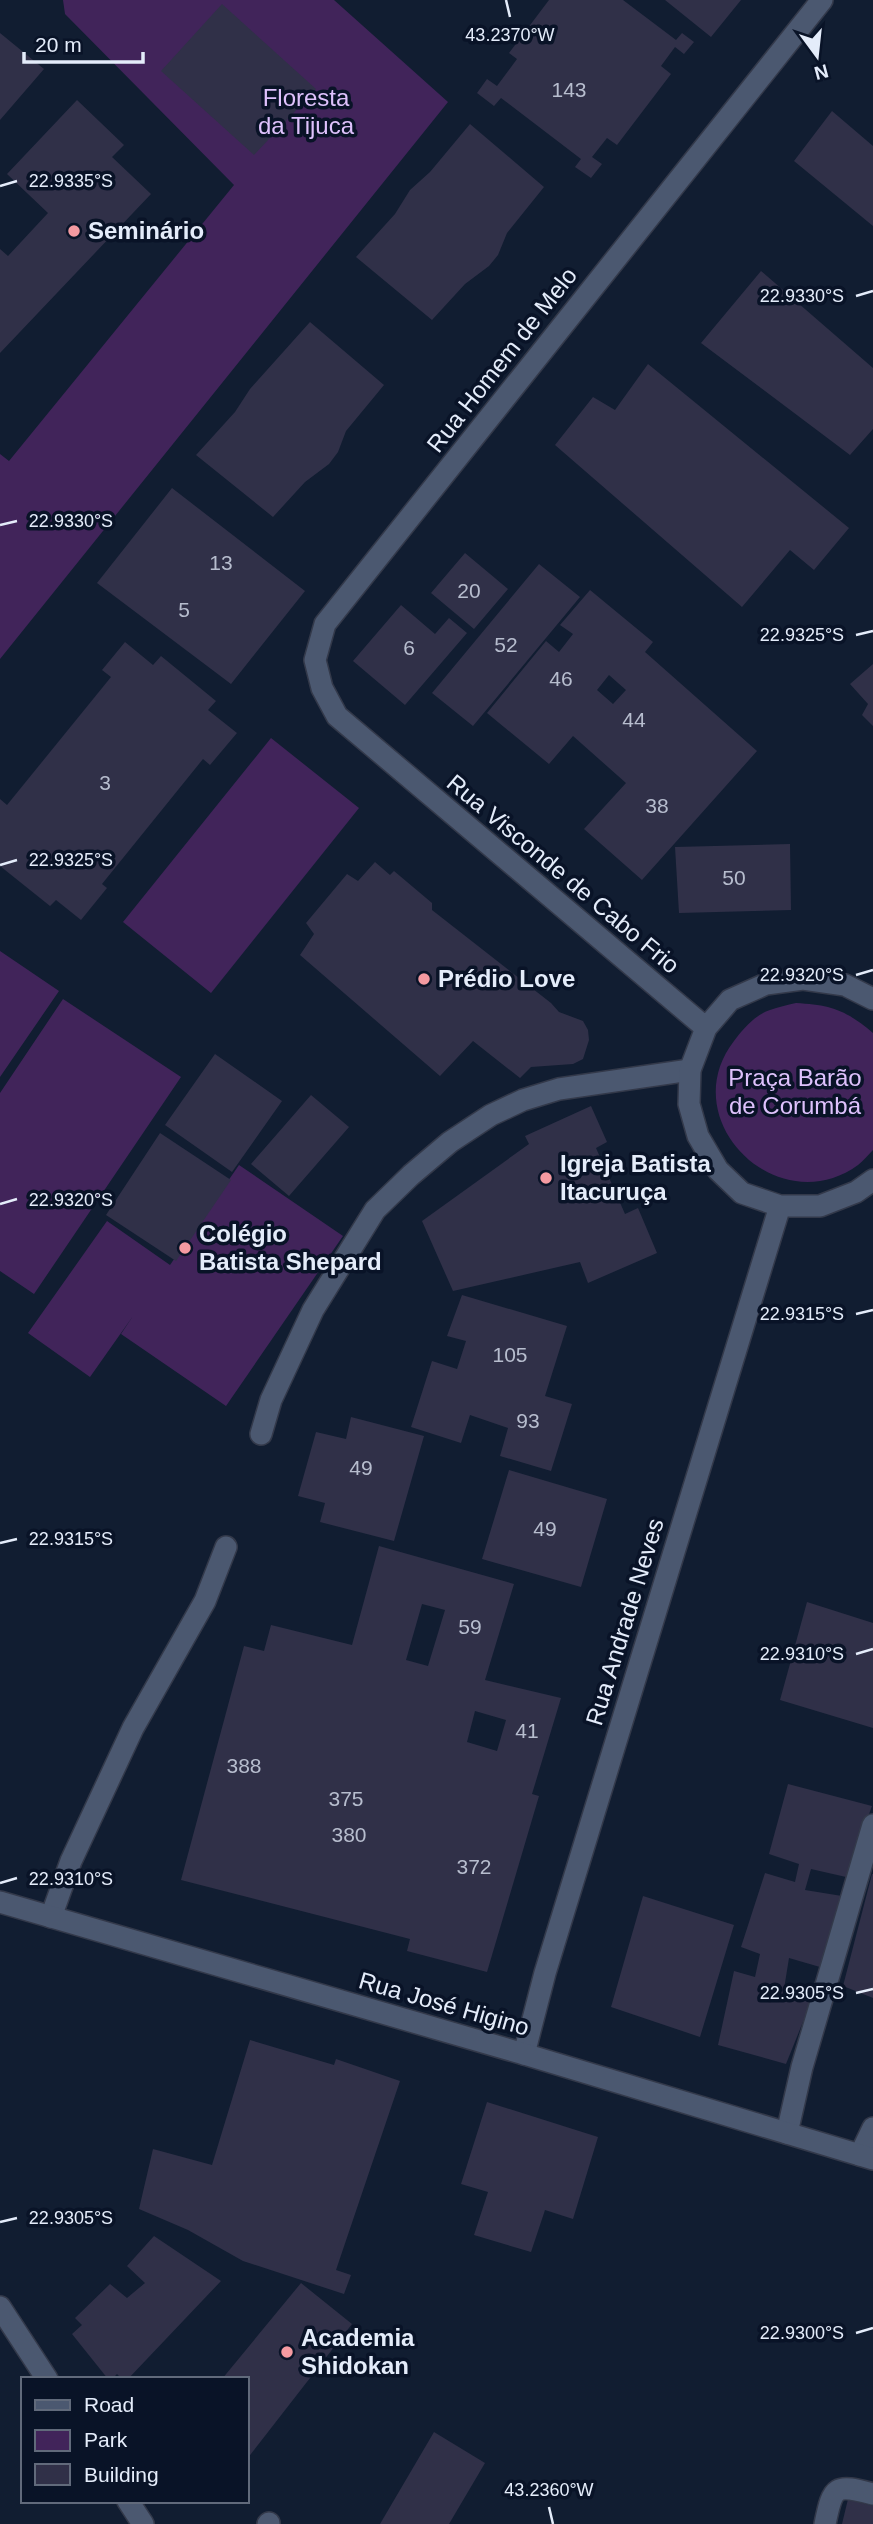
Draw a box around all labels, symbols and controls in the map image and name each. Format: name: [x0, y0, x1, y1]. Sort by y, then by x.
scale bar: [24, 21, 144, 65]
north arrow: [782, 21, 852, 91]
text: 43.2370°W: [465, 25, 555, 45]
text: 20 m: [35, 33, 82, 56]
text: N: [812, 60, 831, 84]
house number: 143: [551, 78, 587, 101]
park label: Floresta da Tijuca: [258, 84, 355, 139]
text: 22.9335°S: [29, 171, 113, 191]
place label: Seminário: [88, 217, 204, 244]
marker: Seminário: [66, 223, 82, 239]
street label: Rua Homem de Melo: [421, 262, 582, 457]
text: 22.9330°S: [760, 286, 844, 306]
text: 22.9330°S: [29, 511, 113, 531]
house number: 13: [209, 551, 233, 574]
house number: 20: [457, 579, 481, 602]
house number: 5: [178, 598, 190, 621]
text: 22.9325°S: [760, 625, 844, 645]
house number: 52: [494, 633, 518, 656]
house number: 6: [403, 636, 415, 659]
house number: 46: [549, 667, 573, 690]
house number: 44: [622, 708, 646, 731]
street label: Rua Visconde de Cabo Frio: [442, 769, 685, 979]
house number: 3: [99, 771, 111, 794]
house number: 38: [645, 794, 669, 817]
text: 22.9325°S: [29, 850, 113, 870]
house number: 50: [722, 866, 746, 889]
place label: Prédio Love: [438, 965, 575, 992]
text: 22.9320°S: [760, 965, 844, 985]
marker: Prédio Love: [416, 971, 432, 987]
park label: Praça Barão de Corumbá: [728, 1064, 862, 1119]
place label: Igreja Batista Itacuruça: [560, 1150, 711, 1205]
marker: Igreja Batista Itacuruça: [538, 1170, 554, 1186]
text: 22.9320°S: [29, 1190, 113, 1210]
place label: Colégio Batista Shepard: [199, 1220, 382, 1275]
marker: Colégio Batista Shepard: [177, 1240, 193, 1256]
text: 22.9315°S: [760, 1304, 844, 1324]
house number: 105: [492, 1343, 528, 1366]
house number: 93: [516, 1409, 540, 1432]
house number: 49: [349, 1456, 373, 1479]
street label: Rua Andrade Neves: [580, 1515, 669, 1729]
house number: 49: [533, 1517, 557, 1540]
text: 22.9315°S: [29, 1529, 113, 1549]
house number: 59: [458, 1615, 482, 1638]
text: 22.9310°S: [760, 1644, 844, 1664]
house number: 41: [515, 1719, 539, 1742]
house number: 388: [226, 1754, 262, 1777]
house number: 375: [328, 1787, 364, 1810]
house number: 380: [331, 1823, 367, 1846]
house number: 372: [456, 1855, 492, 1878]
text: 22.9310°S: [29, 1869, 113, 1889]
street label: Rua José Higino: [356, 1966, 533, 2041]
text: 22.9305°S: [760, 1983, 844, 2003]
text: 22.9305°S: [29, 2208, 113, 2228]
text: 22.9300°S: [760, 2323, 844, 2343]
place label: Academia Shidokan: [301, 2324, 415, 2379]
marker: Academia Shidokan: [279, 2344, 295, 2360]
legend: [21, 2377, 248, 2503]
text: Road: [84, 2393, 134, 2416]
text: Park: [84, 2428, 128, 2451]
text: Building: [84, 2463, 159, 2486]
text: 43.2360°W: [504, 2480, 594, 2500]

